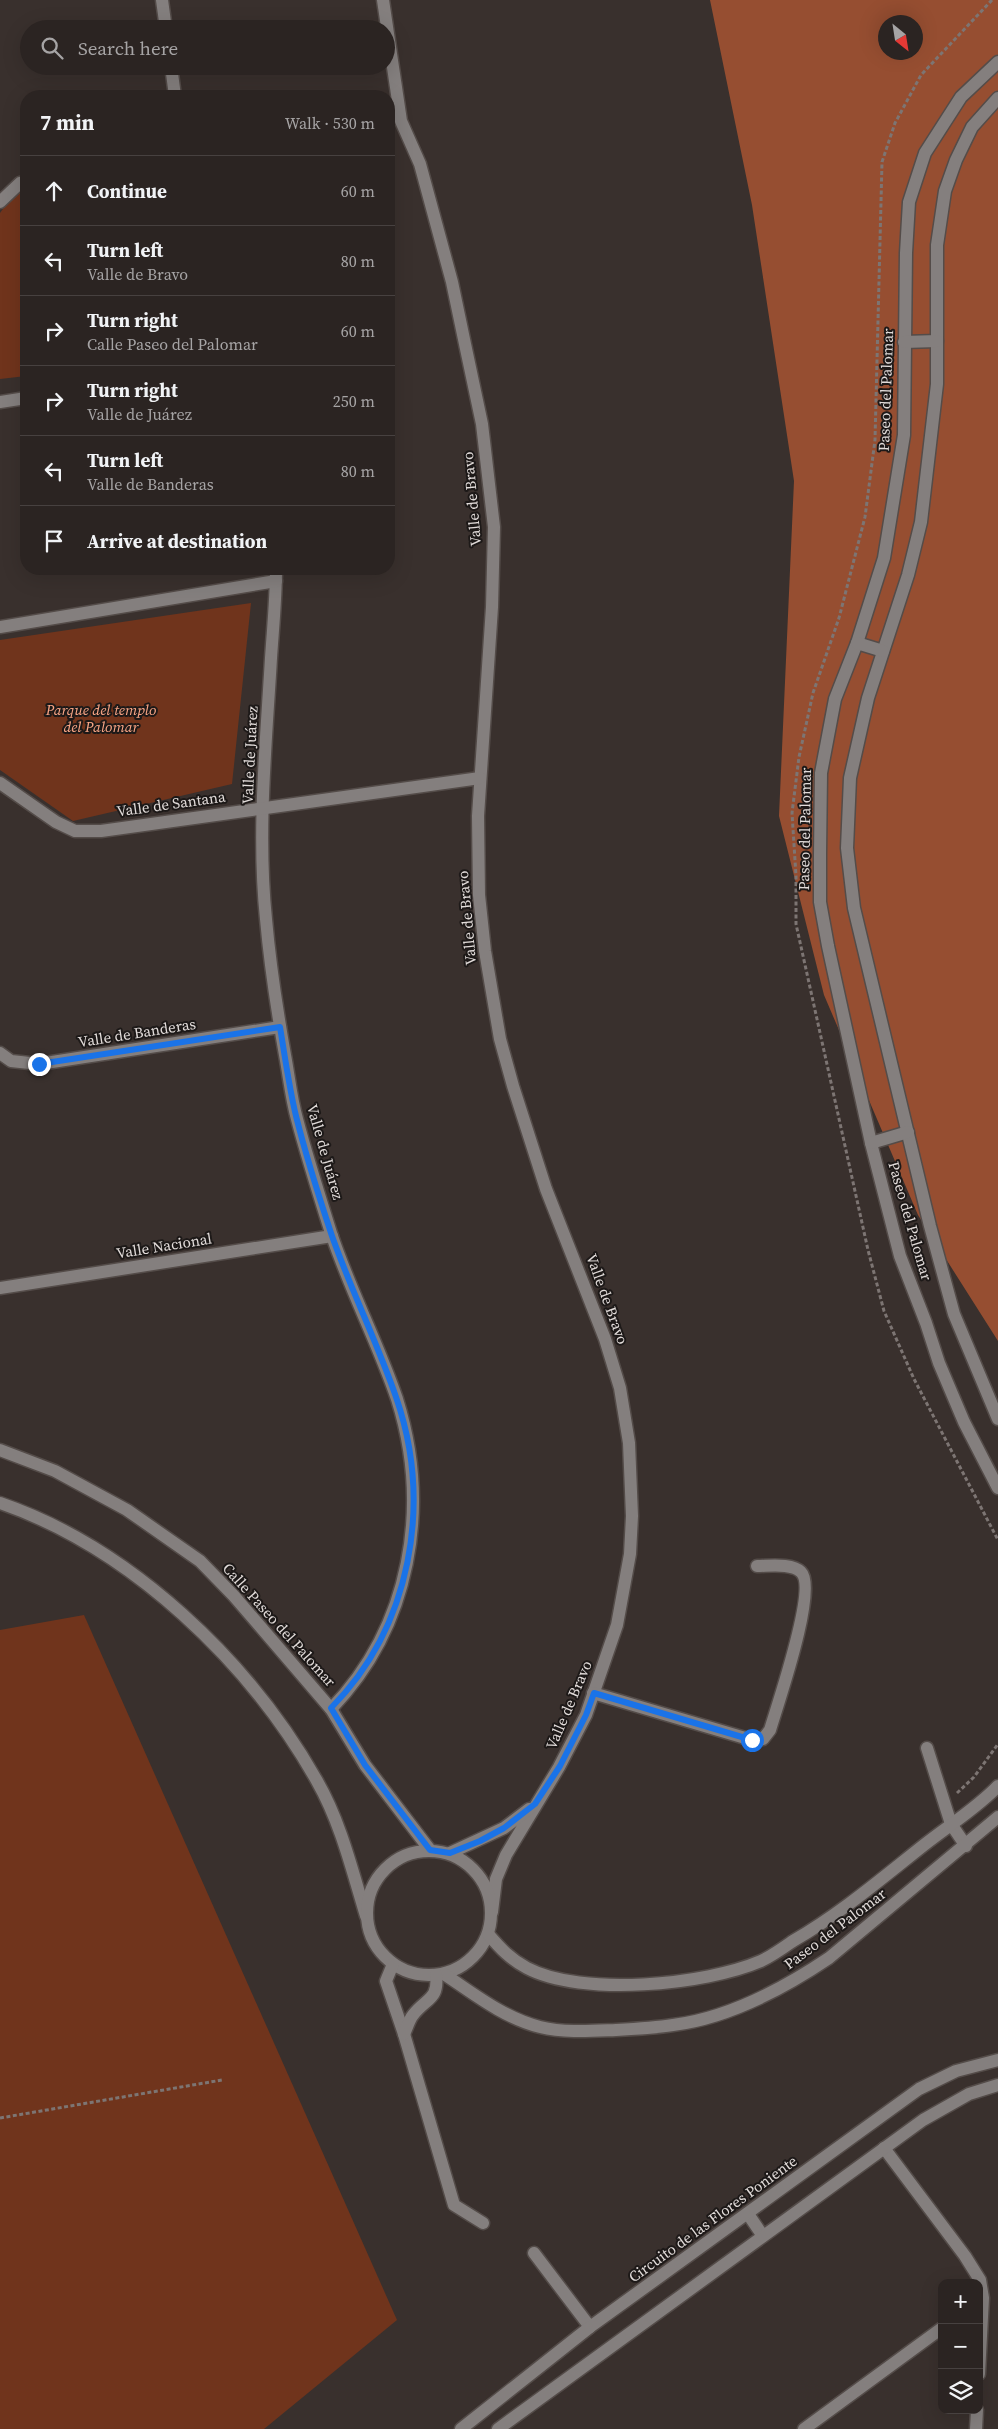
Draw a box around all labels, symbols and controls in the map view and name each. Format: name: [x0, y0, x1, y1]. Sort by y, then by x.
north arrow: [878, 15, 923, 60]
search box: [20, 20, 395, 75]
icon: search: [38, 34, 66, 62]
text: Search here: [78, 35, 178, 61]
text: 7 min: [40, 108, 95, 137]
text: Walk · 530 m: [285, 112, 375, 134]
icon: ahead: [40, 177, 68, 205]
text: Continue: [87, 178, 167, 204]
text: 60 m: [341, 180, 375, 202]
text: Turn left: [87, 237, 163, 263]
icon: left: [40, 247, 68, 275]
text: 80 m: [341, 250, 375, 272]
text: Valle de Bravo: [87, 263, 188, 285]
text: Turn right: [87, 307, 178, 333]
icon: right: [40, 317, 68, 345]
text: 60 m: [341, 320, 375, 342]
street label: Paseo del Palomar: [873, 328, 898, 452]
text: Calle Paseo del Palomar: [87, 333, 258, 355]
text: Turn right: [87, 377, 178, 403]
icon: right: [40, 387, 68, 415]
text: 250 m: [333, 390, 375, 412]
text: Valle de Juárez: [87, 403, 192, 425]
text: Turn left: [87, 447, 163, 473]
street label: Valle de Bravo: [457, 451, 486, 547]
icon: left: [40, 457, 68, 485]
text: 80 m: [341, 460, 375, 482]
text: Valle de Banderas: [87, 473, 214, 495]
icon: arrive: [40, 527, 68, 555]
text: Arrive at destination: [87, 528, 267, 554]
park label: Parque del templo del Palomar: [45, 699, 156, 737]
street label: Valle de Juárez: [236, 705, 263, 805]
street label: Paseo del Palomar: [793, 767, 816, 891]
street label: Valle de Santana: [115, 785, 227, 822]
street label: Valle de Bravo: [452, 870, 481, 966]
street label: Valle de Banderas: [77, 1013, 197, 1052]
route end: [28, 1053, 51, 1076]
street label: Valle de Juárez: [302, 1102, 349, 1202]
street label: Paseo del Palomar: [883, 1159, 938, 1283]
street label: Valle Nacional: [115, 1228, 214, 1263]
street label: Valle de Bravo: [581, 1251, 634, 1347]
street label: Calle Paseo del Palomar: [218, 1558, 341, 1692]
street label: Valle de Bravo: [540, 1657, 597, 1753]
route start: [741, 1729, 764, 1752]
street label: Paseo del Palomar: [779, 1883, 891, 1974]
street label: Circuito de las Flores Poniente: [624, 2150, 802, 2287]
map controls: [938, 2279, 983, 2414]
button: +: [938, 2279, 983, 2324]
button: −: [938, 2324, 983, 2369]
button: layers: [938, 2369, 983, 2414]

